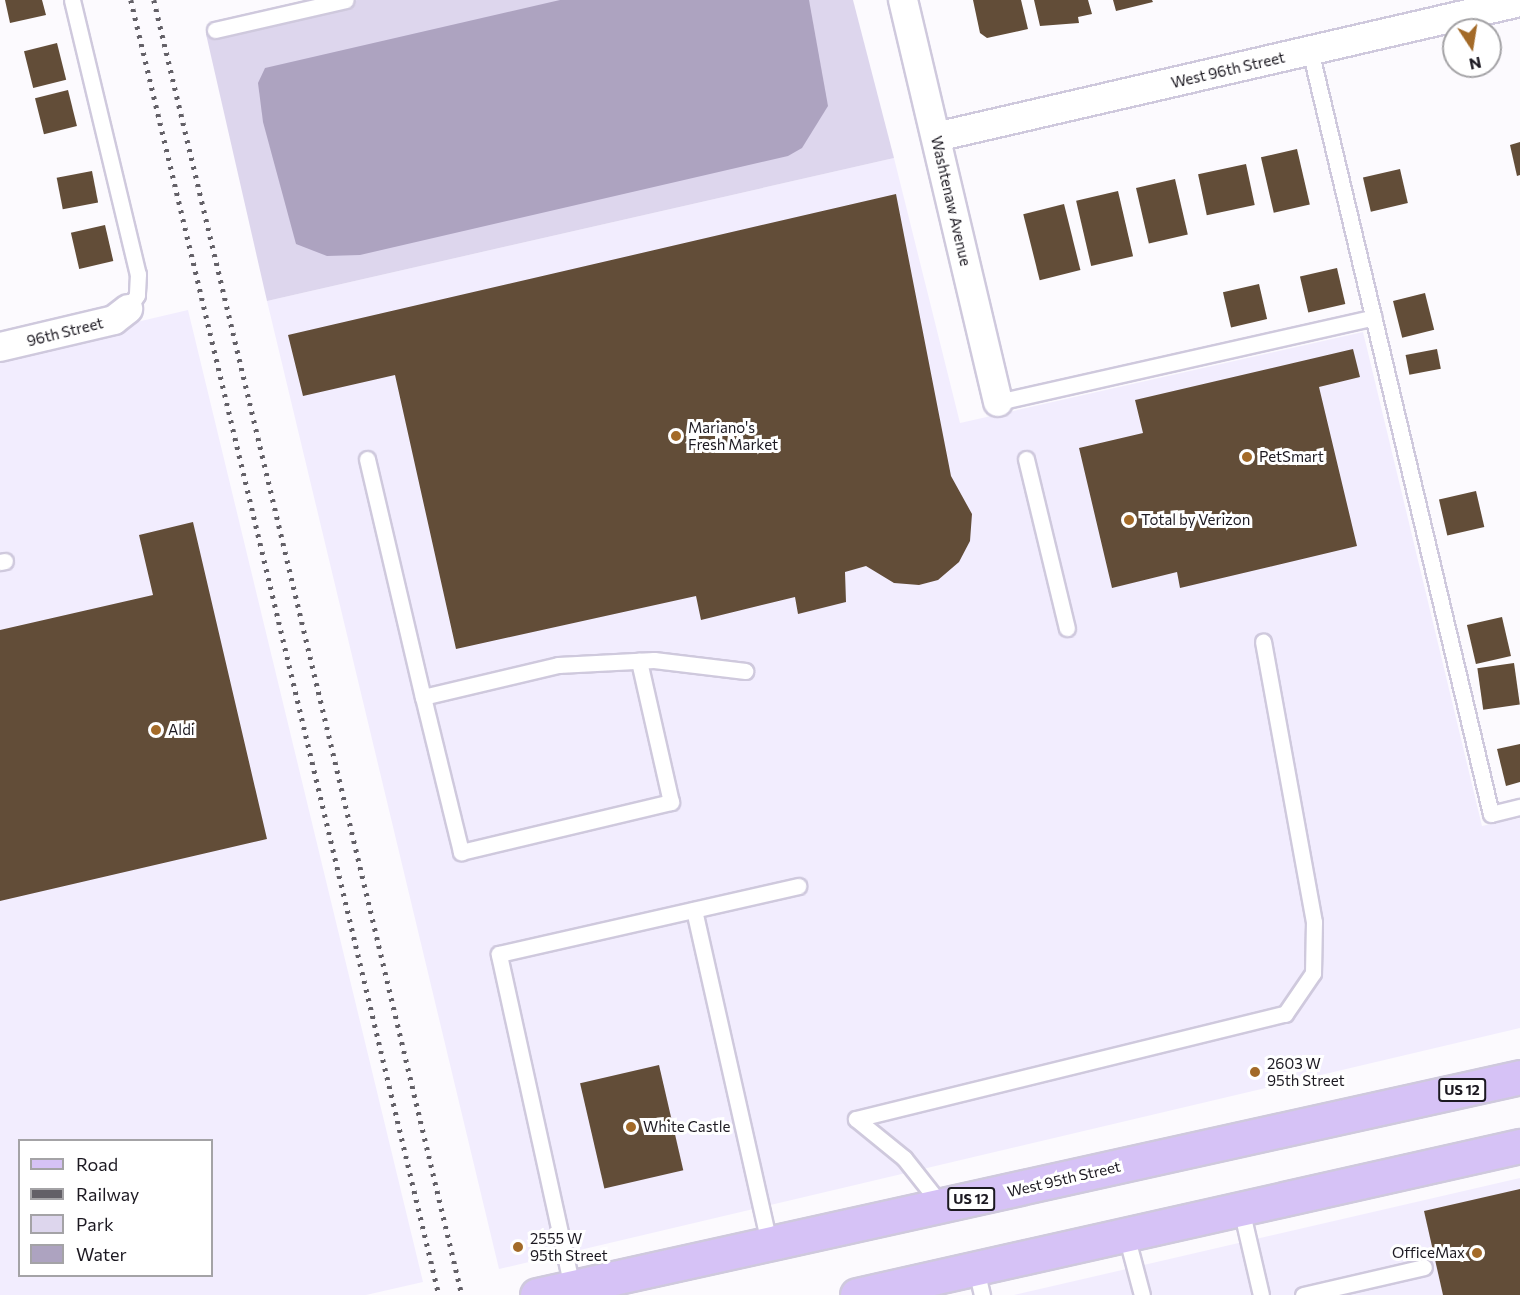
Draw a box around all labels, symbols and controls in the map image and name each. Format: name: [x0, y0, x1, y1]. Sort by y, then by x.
north arrow: [1442, 18, 1502, 78]
street label: West 96th Street: [1169, 48, 1287, 92]
text: N: [1468, 54, 1483, 75]
street label: Washtenaw Avenue: [927, 134, 975, 268]
street label: 96th Street: [25, 314, 105, 350]
place label: Mariano's Fresh Market: [688, 418, 778, 453]
marker: Mariano's Fresh Market: [669, 429, 683, 443]
place label: PetSmart: [1259, 448, 1324, 466]
marker: PetSmart: [1240, 450, 1254, 464]
place label: Total by Verizon: [1141, 511, 1250, 529]
marker: Total by Verizon: [1122, 513, 1136, 527]
place label: Aldi: [168, 721, 195, 739]
marker: Aldi: [149, 723, 163, 737]
place label: 2603 W 95th Street: [1267, 1054, 1345, 1089]
marker: 2603 W 95th Street: [1248, 1065, 1262, 1079]
road number: US 12: [1438, 1079, 1486, 1101]
place label: White Castle: [643, 1118, 730, 1136]
marker: White Castle: [624, 1120, 638, 1134]
legend: [18, 1139, 213, 1277]
text: Road: [76, 1153, 118, 1175]
street label: West 95th Street: [1006, 1157, 1122, 1201]
text: Railway: [76, 1183, 139, 1205]
road number: US 12: [947, 1188, 995, 1210]
text: Park: [76, 1213, 114, 1235]
place label: 2555 W 95th Street: [530, 1229, 608, 1264]
marker: 2555 W 95th Street: [511, 1240, 525, 1254]
text: Water: [76, 1243, 127, 1265]
place label: OfficeMax: [1392, 1244, 1465, 1262]
marker: OfficeMax: [1470, 1246, 1484, 1260]

